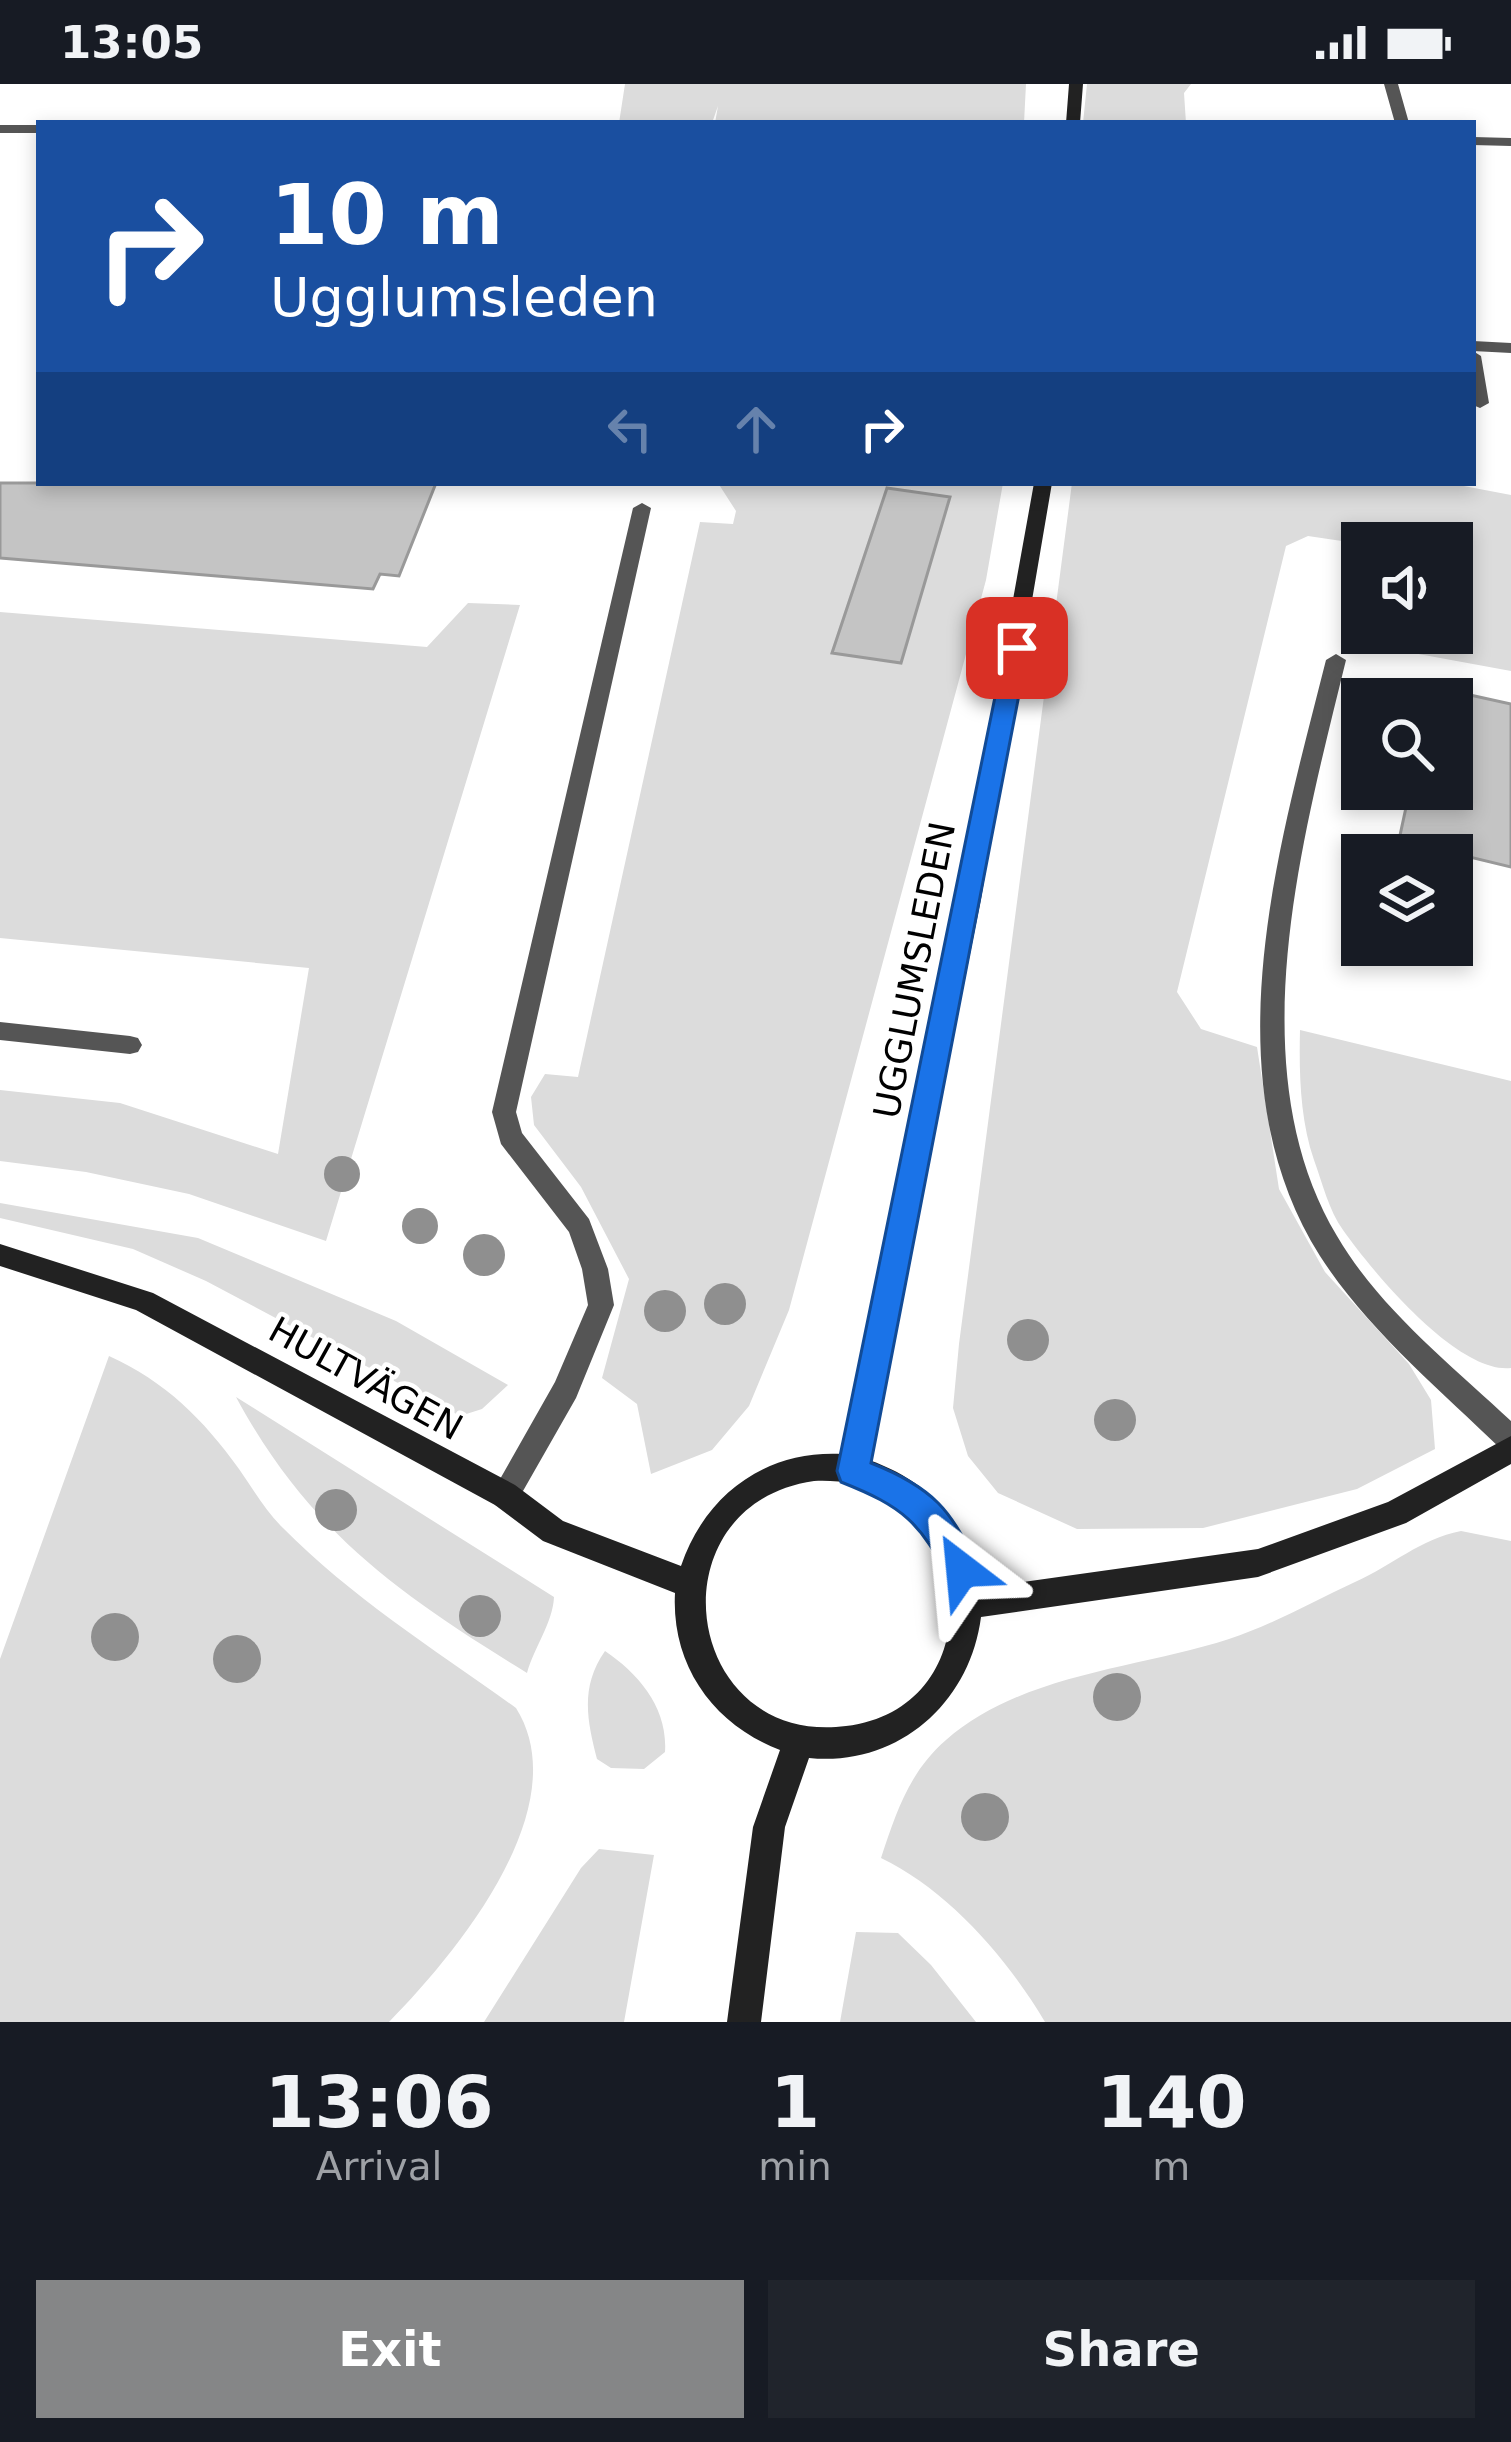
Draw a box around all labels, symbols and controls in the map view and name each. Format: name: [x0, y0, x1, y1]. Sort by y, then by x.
text: 13:05: [60, 16, 203, 69]
text: 10 m: [270, 166, 504, 264]
icon: right: [72, 168, 228, 324]
text: Ugglumsleden: [270, 266, 658, 329]
icon: left: [597, 396, 663, 462]
icon: ahead: [723, 396, 789, 462]
icon: right: [849, 396, 915, 462]
map controls: [1341, 522, 1473, 966]
button: sound: [1341, 522, 1473, 654]
pin: [966, 597, 1068, 699]
icon: arrive: [984, 615, 1050, 681]
button: search: [1341, 678, 1473, 810]
street label: UGGLUMSLEDEN: [866, 819, 963, 1122]
button: layers: [1341, 834, 1473, 966]
street label: HULTVÄGEN: [262, 1309, 469, 1448]
position arrow: [899, 1507, 1025, 1633]
text: 13:06: [264, 2060, 494, 2144]
text: 1: [770, 2060, 820, 2144]
text: 140: [1096, 2060, 1246, 2144]
text: Arrival: [316, 2144, 442, 2189]
text: min: [758, 2144, 832, 2189]
text: m: [1152, 2144, 1190, 2189]
button: Exit: [36, 2280, 744, 2418]
button: Share: [768, 2280, 1475, 2418]

